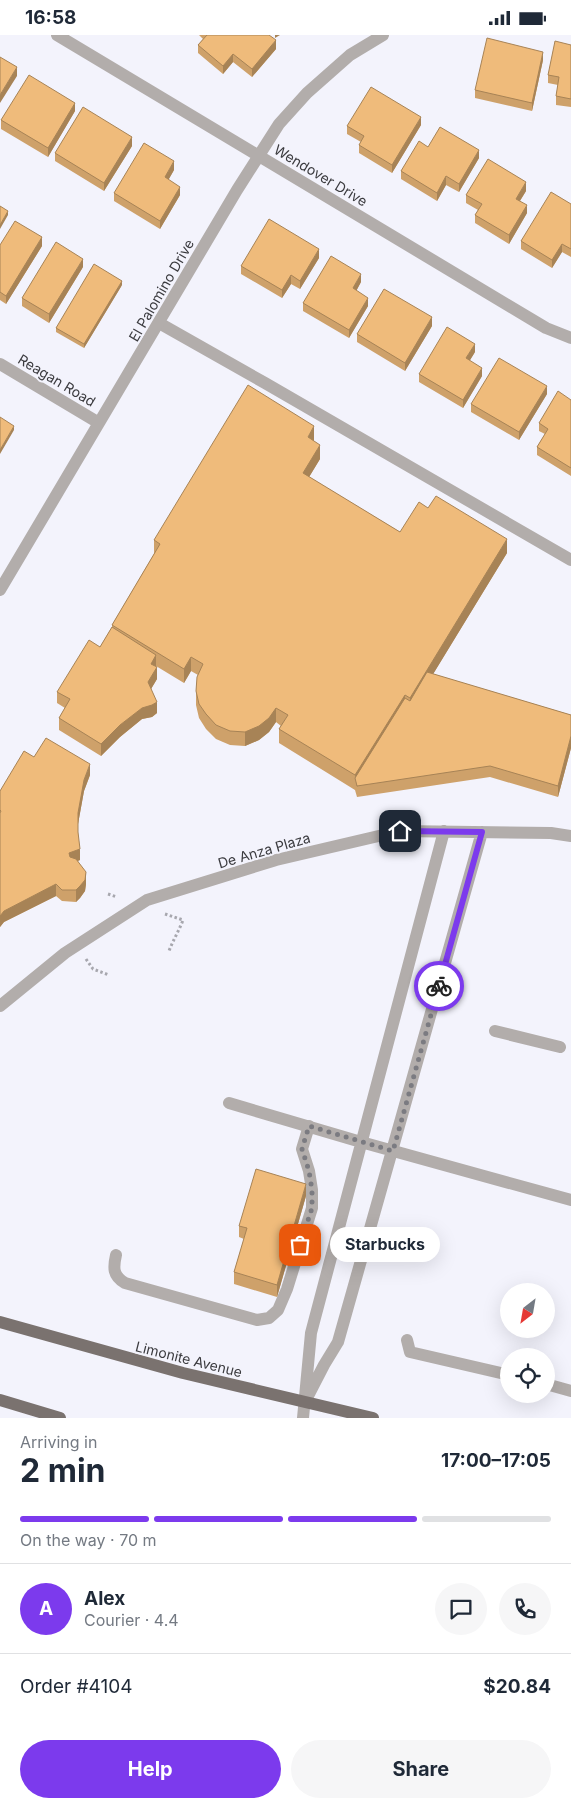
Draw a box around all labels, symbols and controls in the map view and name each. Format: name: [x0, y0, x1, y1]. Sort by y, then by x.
text: 16:58: [25, 6, 76, 29]
street label: Wendover Drive: [271, 140, 371, 210]
street label: El Palomino Drive: [125, 236, 197, 344]
street label: Reagan Road: [15, 350, 99, 410]
pin: [379, 810, 421, 852]
icon: home: [386, 817, 414, 845]
street label: De Anza Plaza: [216, 829, 312, 871]
courier: [414, 961, 464, 1011]
icon: bike: [425, 972, 453, 1000]
pin: [279, 1224, 321, 1266]
callout: Starbucks: [330, 1227, 440, 1263]
icon: bag: [286, 1231, 314, 1259]
text: Starbucks: [345, 1234, 425, 1254]
north arrow: [500, 1283, 555, 1337]
map controls: [500, 1283, 555, 1403]
street label: Limonite Avenue: [134, 1338, 244, 1380]
button: locate: [500, 1348, 555, 1403]
text: Arriving in: [20, 1432, 97, 1452]
text: 17:00–17:05: [441, 1449, 551, 1472]
text: 2 min: [20, 1451, 106, 1490]
text: On the way · 70 m: [20, 1530, 157, 1550]
button: chat: [435, 1583, 487, 1635]
button: phone: [499, 1583, 551, 1635]
text: Alex: [84, 1587, 125, 1610]
text: A: [39, 1597, 53, 1620]
text: Courier · 4.4: [84, 1610, 179, 1630]
text: Order #4104: [20, 1675, 133, 1698]
text: $20.84: [483, 1675, 551, 1698]
button: Help: [20, 1740, 281, 1798]
button: Share: [291, 1740, 551, 1798]

